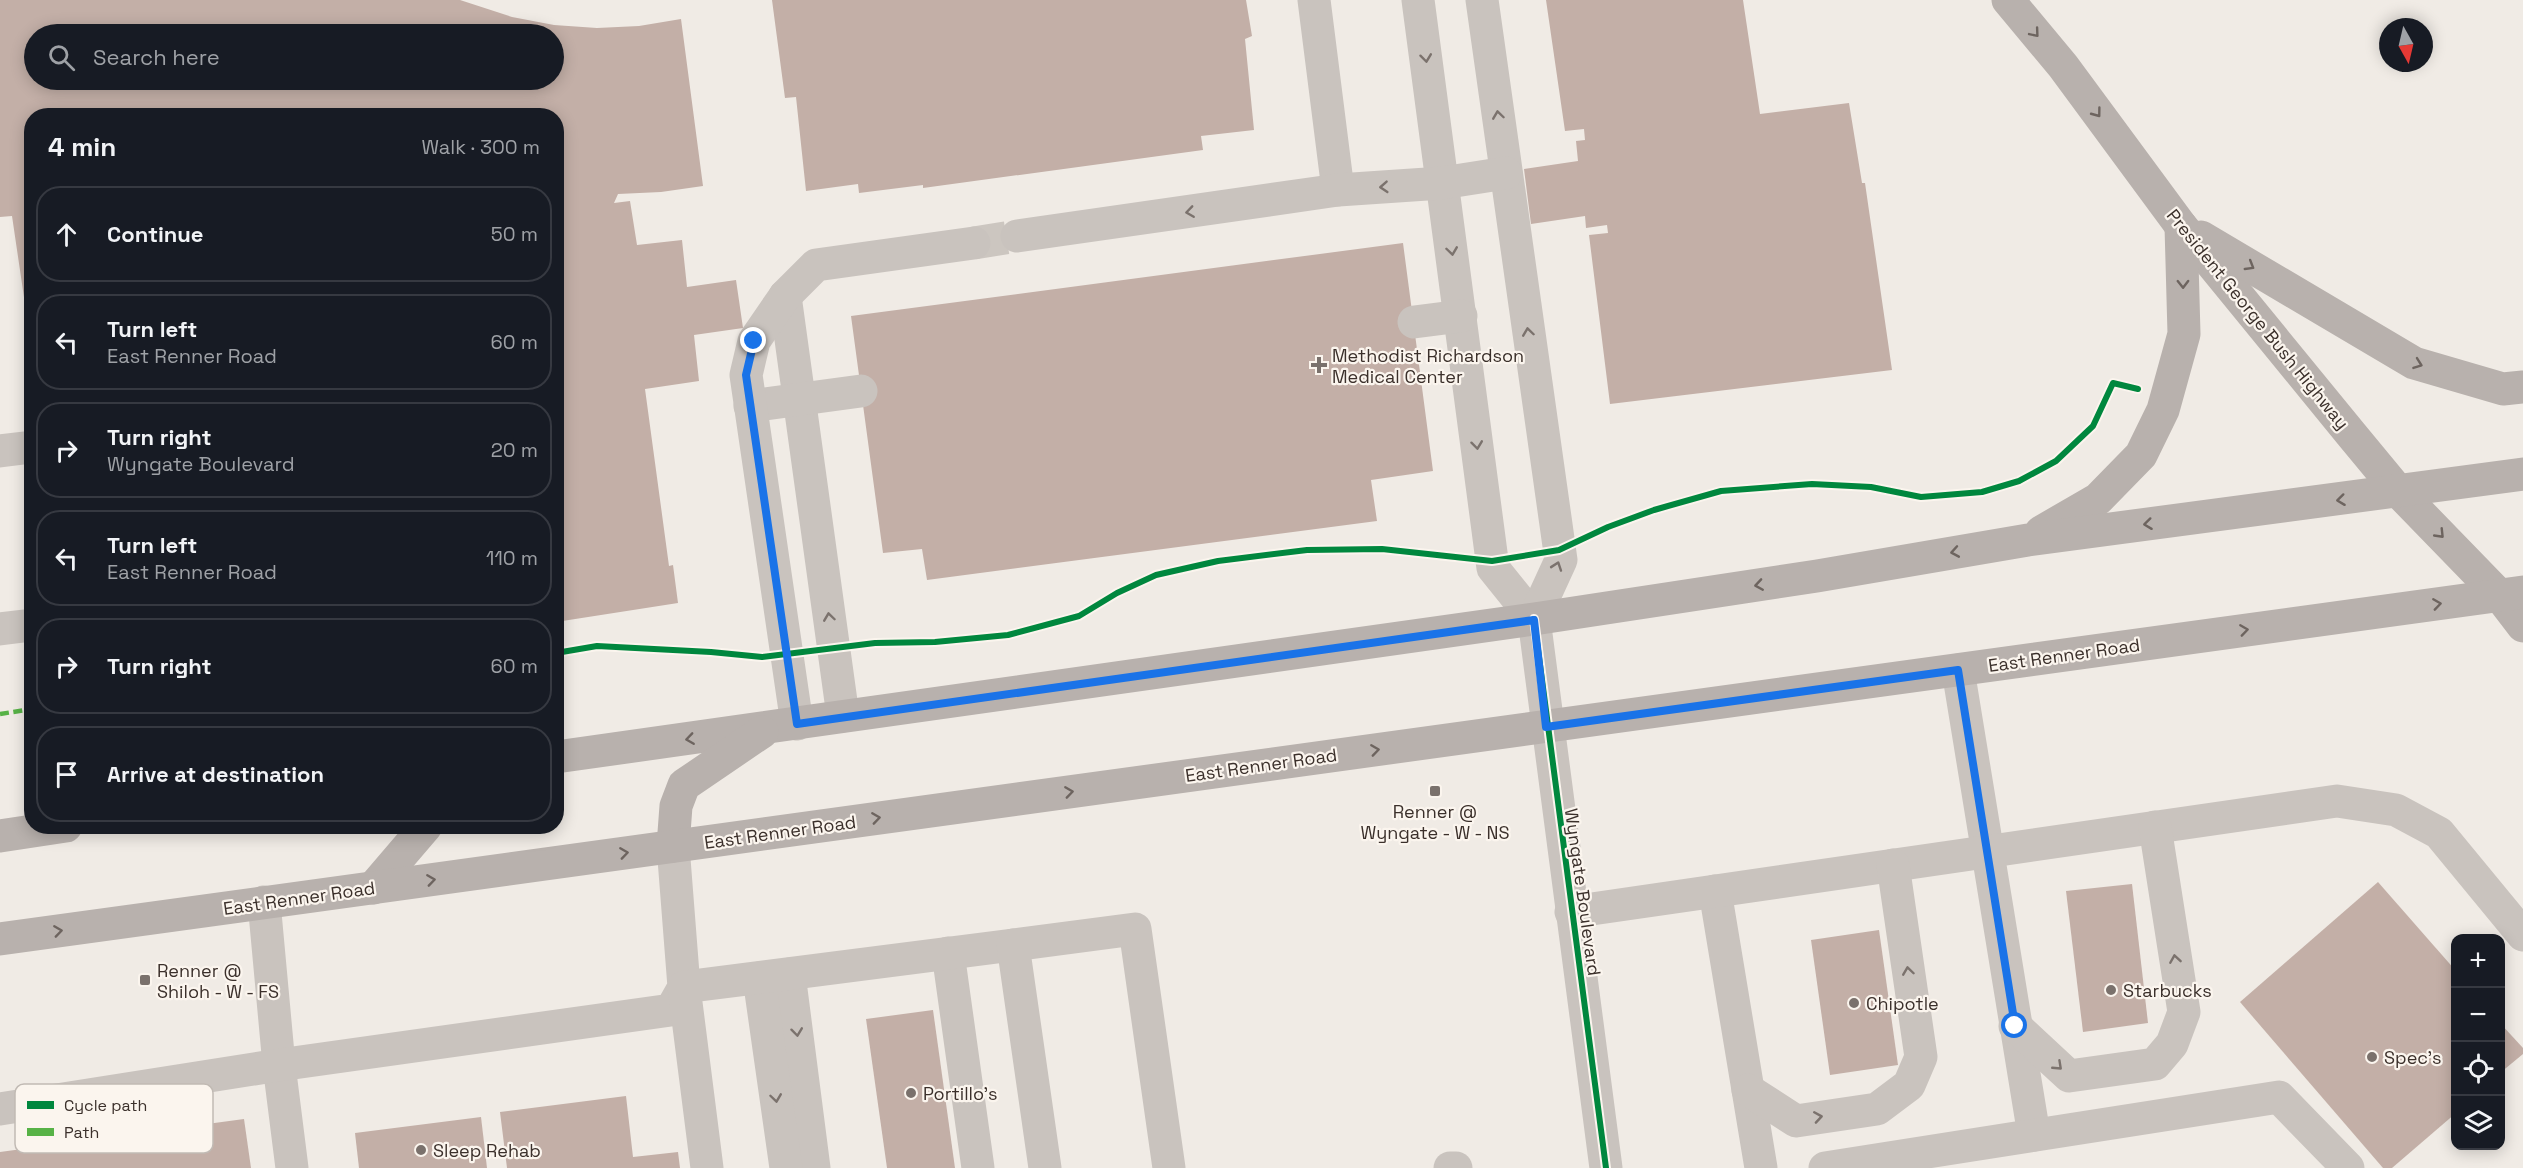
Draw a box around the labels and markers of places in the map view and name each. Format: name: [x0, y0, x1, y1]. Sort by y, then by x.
place label: Methodist Richardson Medical Center: [1332, 344, 1524, 388]
marker: Methodist Richardson Medical Center: [1310, 356, 1328, 374]
marker: Renner @ Wyngate - W - NS: [1428, 784, 1442, 798]
place label: Renner @ Wyngate - W - NS: [1361, 800, 1509, 844]
place label: Renner @ Shiloh - W - FS: [157, 959, 279, 1003]
marker: Renner @ Shiloh - W - FS: [138, 973, 152, 987]
place label: Starbucks: [2123, 979, 2212, 1002]
marker: Starbucks: [2104, 983, 2118, 997]
place label: Chipotle: [1866, 992, 1939, 1015]
marker: Chipotle: [1847, 996, 1861, 1010]
place label: Spec's: [2384, 1046, 2441, 1069]
marker: Spec's: [2365, 1050, 2379, 1064]
place label: Portillo's: [923, 1082, 997, 1105]
marker: Portillo's: [904, 1086, 918, 1100]
place label: Sleep Rehab: [433, 1139, 541, 1162]
marker: Sleep Rehab: [414, 1143, 428, 1157]

